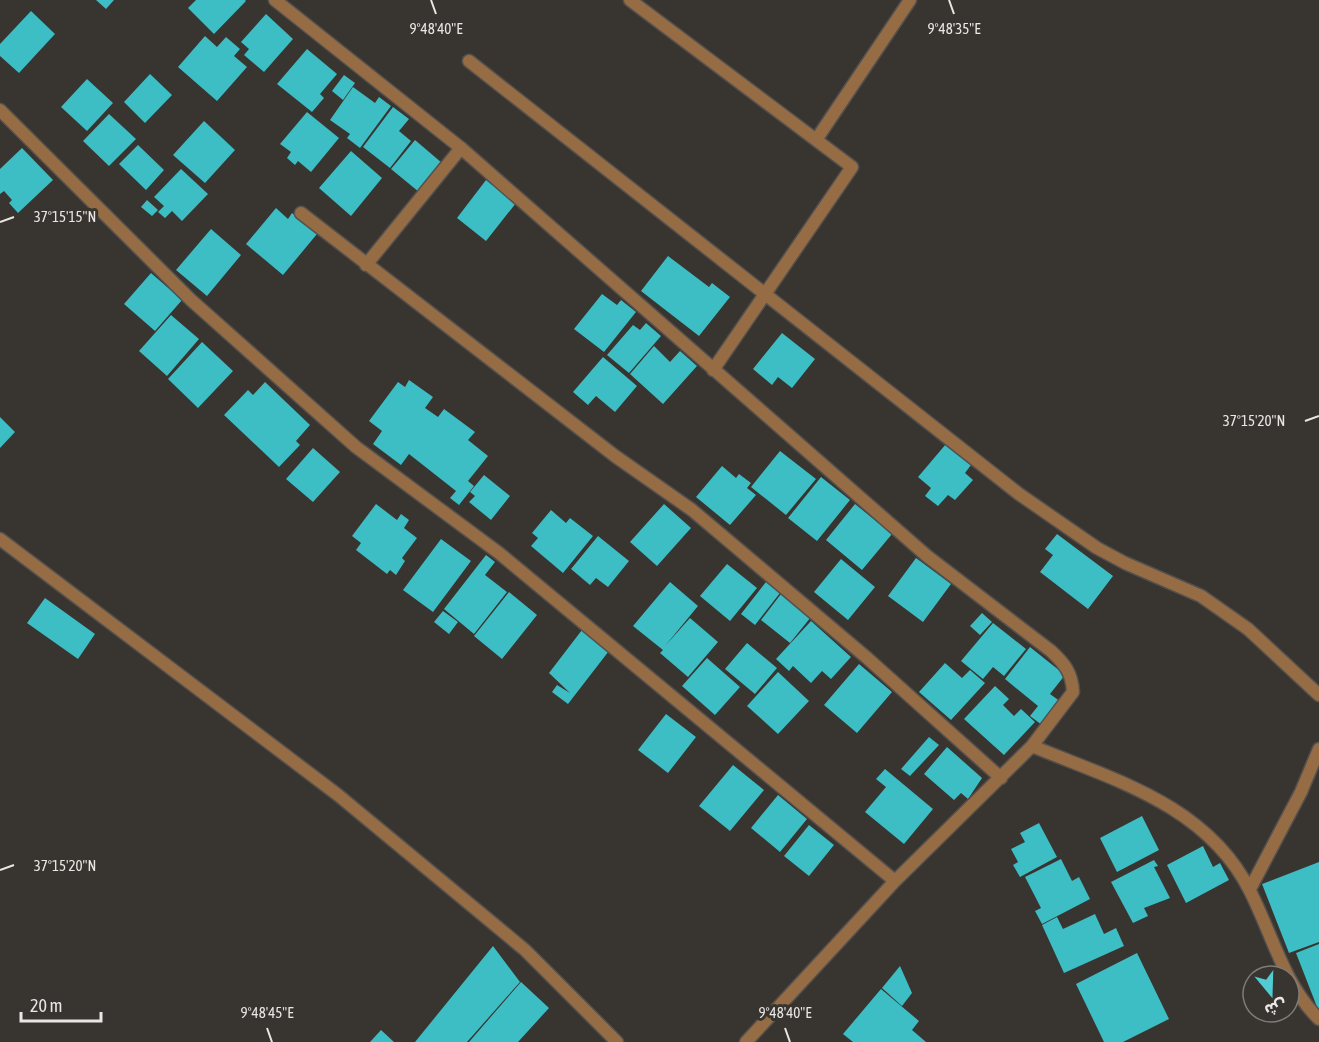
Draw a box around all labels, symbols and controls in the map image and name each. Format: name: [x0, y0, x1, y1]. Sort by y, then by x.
text: 9°48'40"E: [409, 20, 463, 37]
text: 9°48'35"E: [927, 20, 981, 37]
text: 37°15'15"N: [34, 208, 96, 225]
text: 37°15'20"N: [1223, 412, 1285, 429]
text: 37°15'20"N: [34, 857, 96, 874]
north arrow: [1241, 964, 1301, 1024]
scale bar: [21, 985, 100, 1023]
text: 20 m: [30, 995, 62, 1016]
text: ش: [1262, 995, 1289, 1020]
text: 9°48'45"E: [240, 1004, 294, 1021]
text: 9°48'40"E: [758, 1004, 812, 1021]

